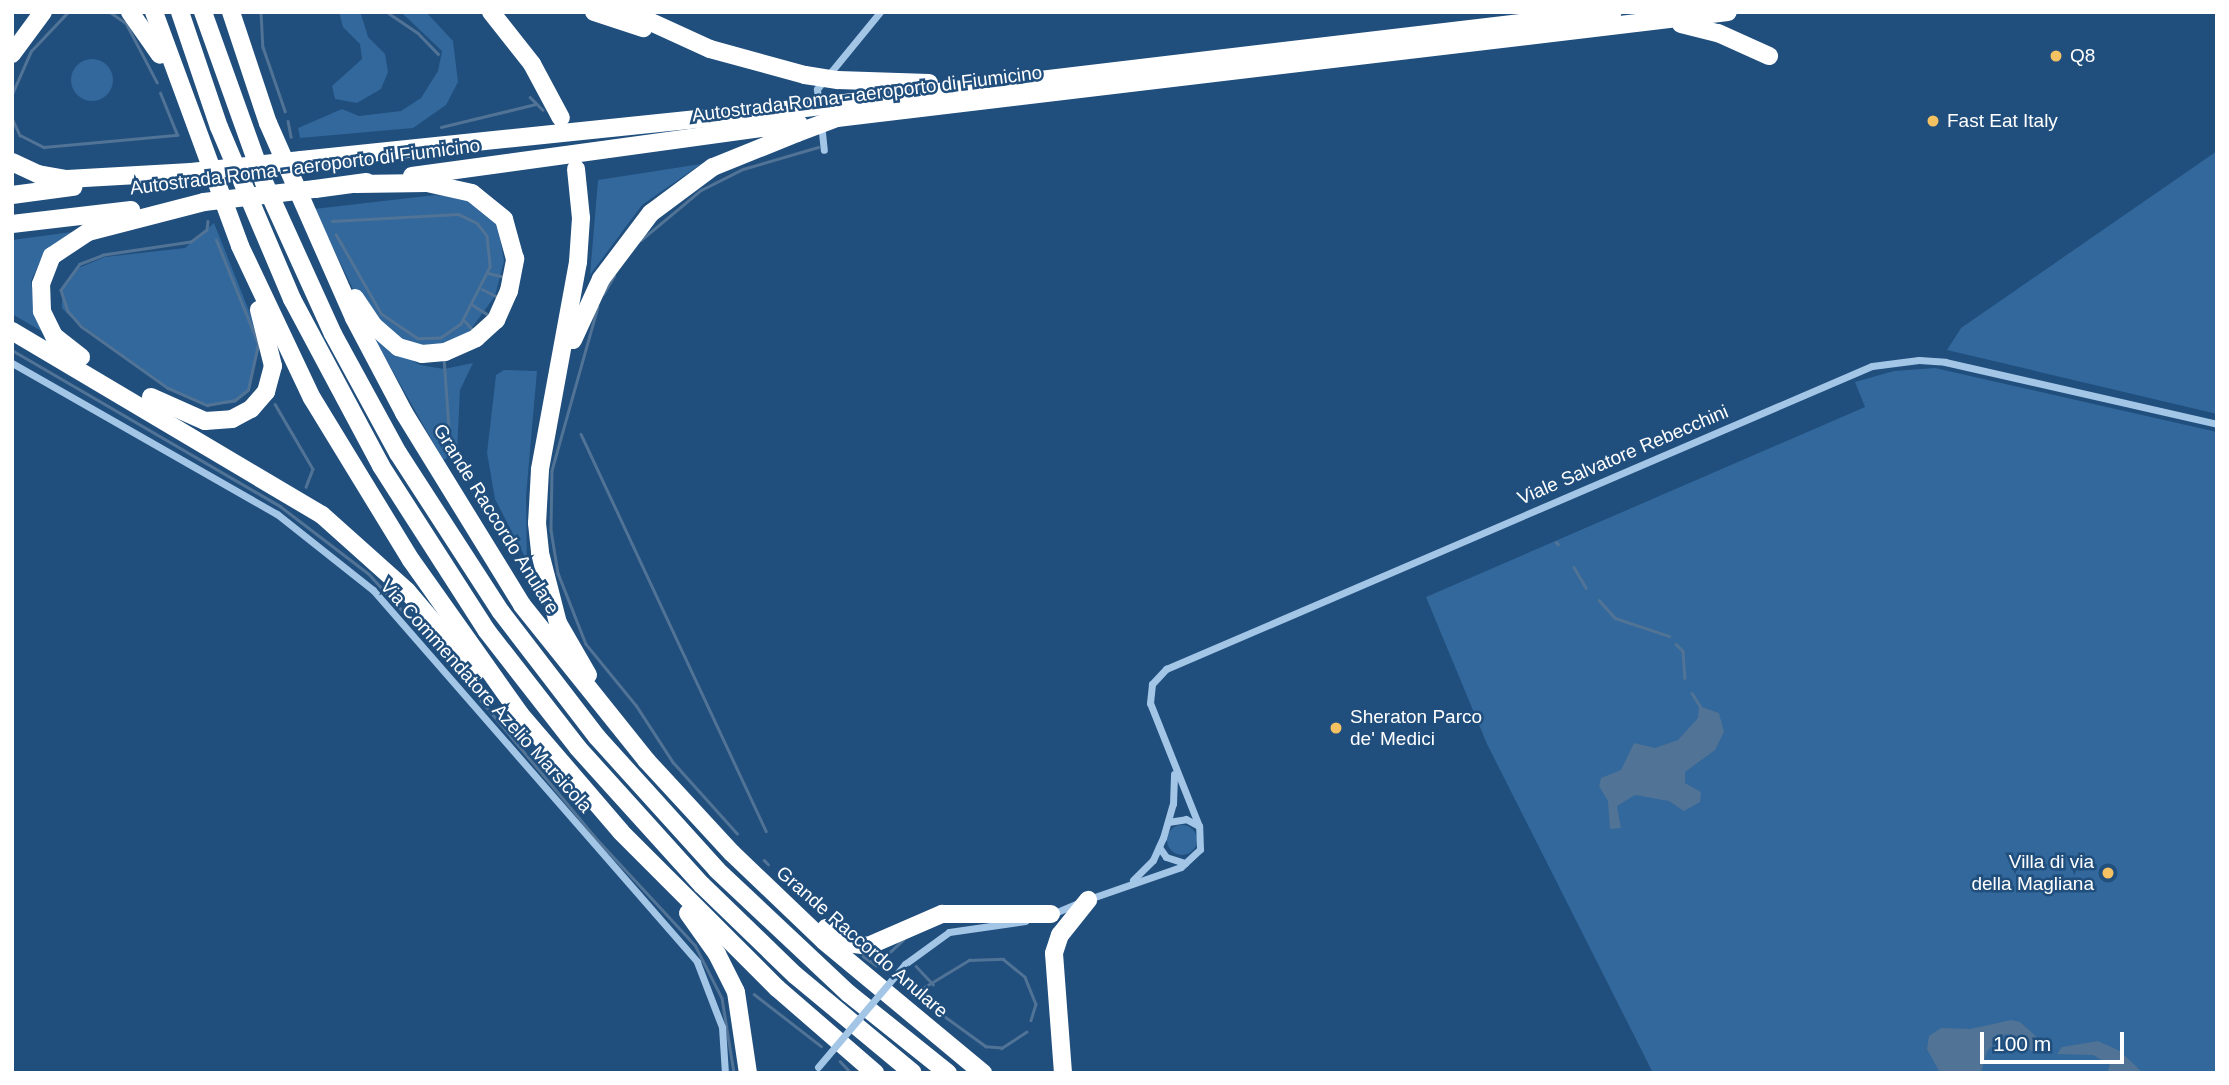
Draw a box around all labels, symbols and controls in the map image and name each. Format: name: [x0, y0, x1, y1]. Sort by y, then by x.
place label: Q8: [2070, 45, 2095, 67]
marker: Q8: [2048, 48, 2064, 64]
street label: Autostrada Roma - aeroporto di Fiumicino: [691, 61, 1043, 127]
place label: Fast Eat Italy: [1947, 110, 2058, 132]
marker: Fast Eat Italy: [1925, 113, 1941, 129]
street label: Autostrada Roma - aeroporto di Fiumicino: [129, 134, 481, 200]
street label: Viale Salvatore Rebecchini: [1514, 400, 1732, 510]
street label: Grande Raccordo Anulare: [428, 419, 564, 619]
street label: Via Commendatore Azelio Marsicola: [375, 574, 597, 818]
place label: Sheraton Parco de' Medici: [1350, 706, 1482, 750]
marker: Sheraton Parco de' Medici: [1328, 720, 1344, 736]
place label: Villa di via della Magliana: [1971, 851, 2094, 895]
street label: Grande Raccordo Anulare: [771, 861, 953, 1023]
marker: Villa di via della Magliana: [2100, 865, 2116, 881]
scale bar: [1984, 1018, 2128, 1062]
text: 100 m: [1993, 1032, 2051, 1055]

